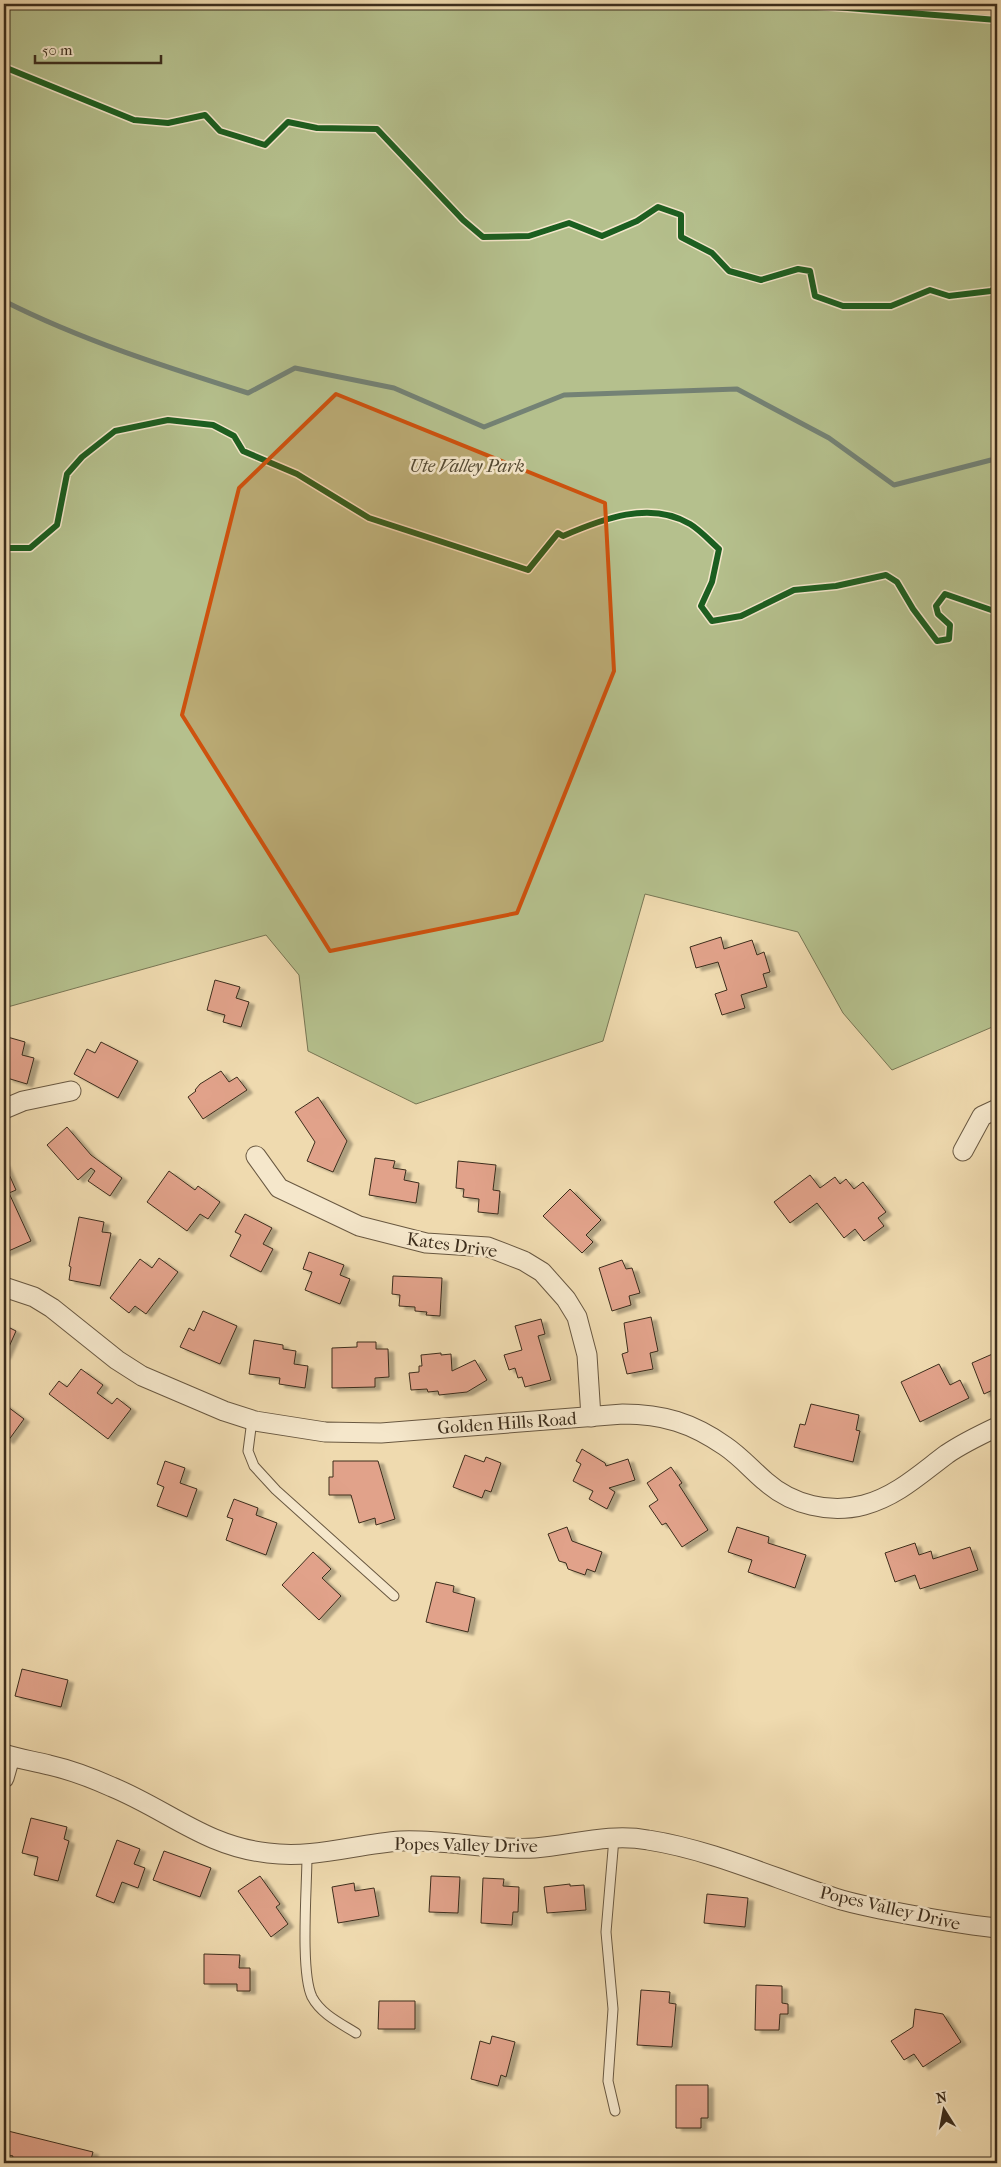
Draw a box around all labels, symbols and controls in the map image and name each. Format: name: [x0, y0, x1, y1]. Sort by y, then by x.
scale bar: [35, 32, 161, 64]
text: 50 m: [42, 41, 73, 59]
park label: Ute Valley Park: [409, 456, 525, 477]
street label: Kates Drive: [405, 1229, 499, 1262]
street label: Golden Hills Road: [437, 1408, 578, 1439]
street label: Popes Valley Drive: [394, 1834, 538, 1857]
street label: Popes Valley Drive: [818, 1882, 962, 1935]
north arrow: [918, 2084, 968, 2134]
text: N: [935, 2088, 949, 2107]

